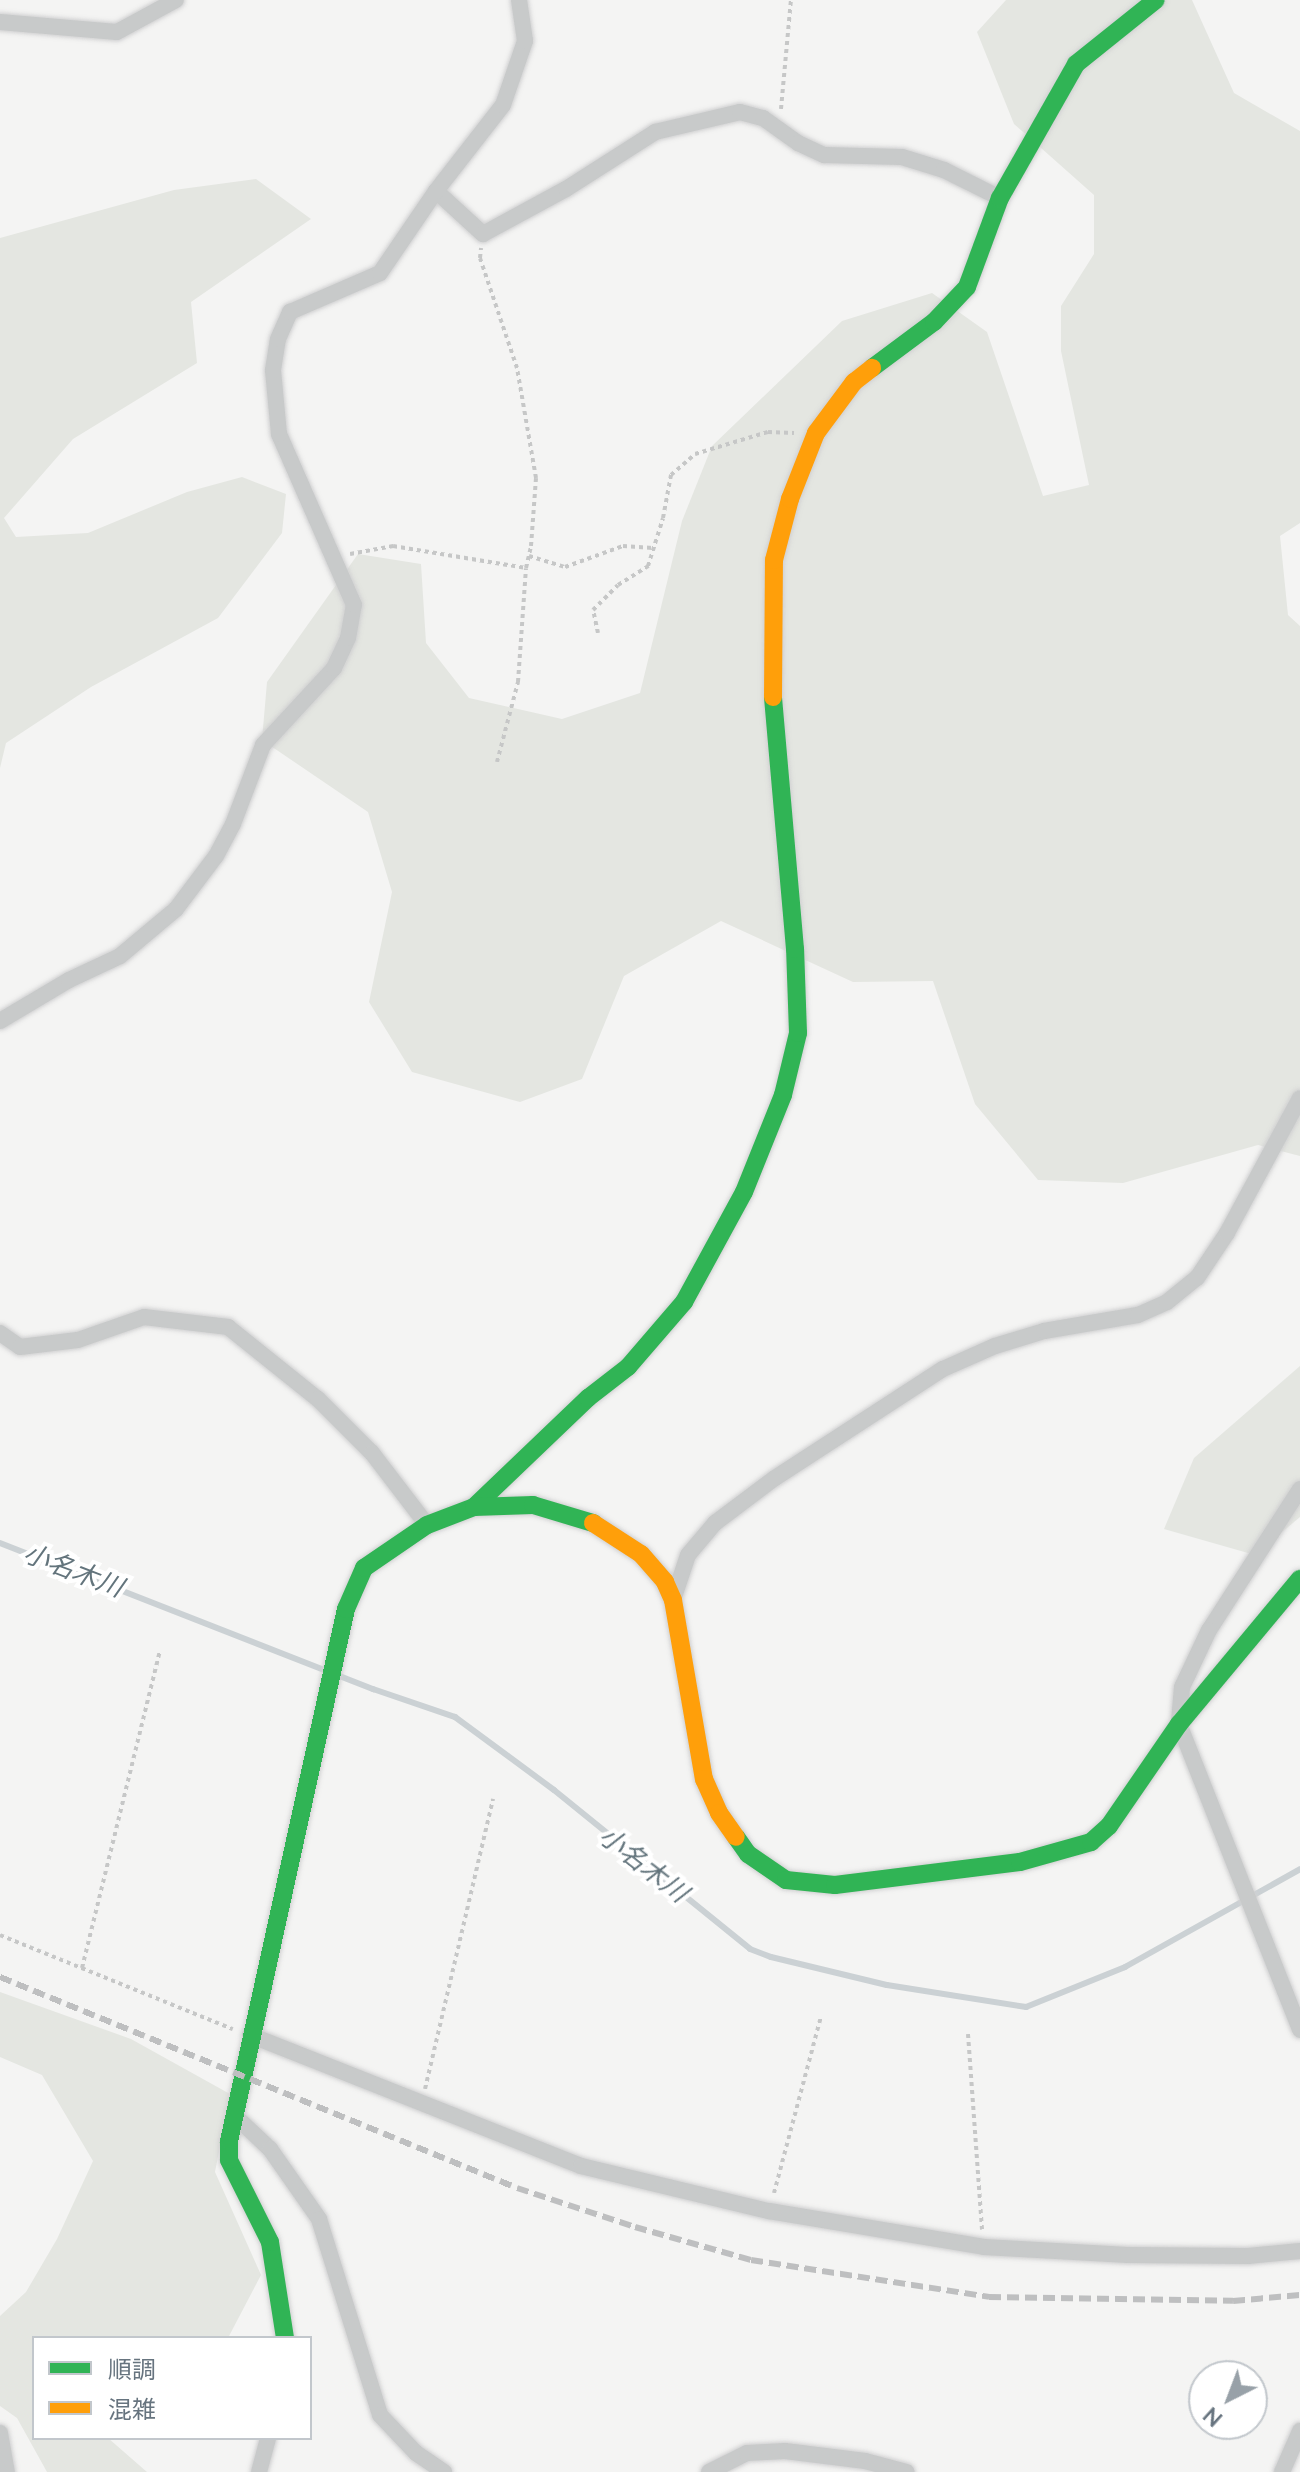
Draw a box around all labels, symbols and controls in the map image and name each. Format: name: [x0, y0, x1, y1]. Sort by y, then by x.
water label: 小名木川: [19, 1538, 127, 1604]
water label: 小名木川: [592, 1821, 694, 1909]
legend: [32, 2336, 312, 2440]
text: 順調: [108, 2354, 156, 2386]
north arrow: [1188, 2360, 1268, 2440]
text: 混雑: [108, 2394, 156, 2426]
text: N: [1197, 2400, 1229, 2433]

